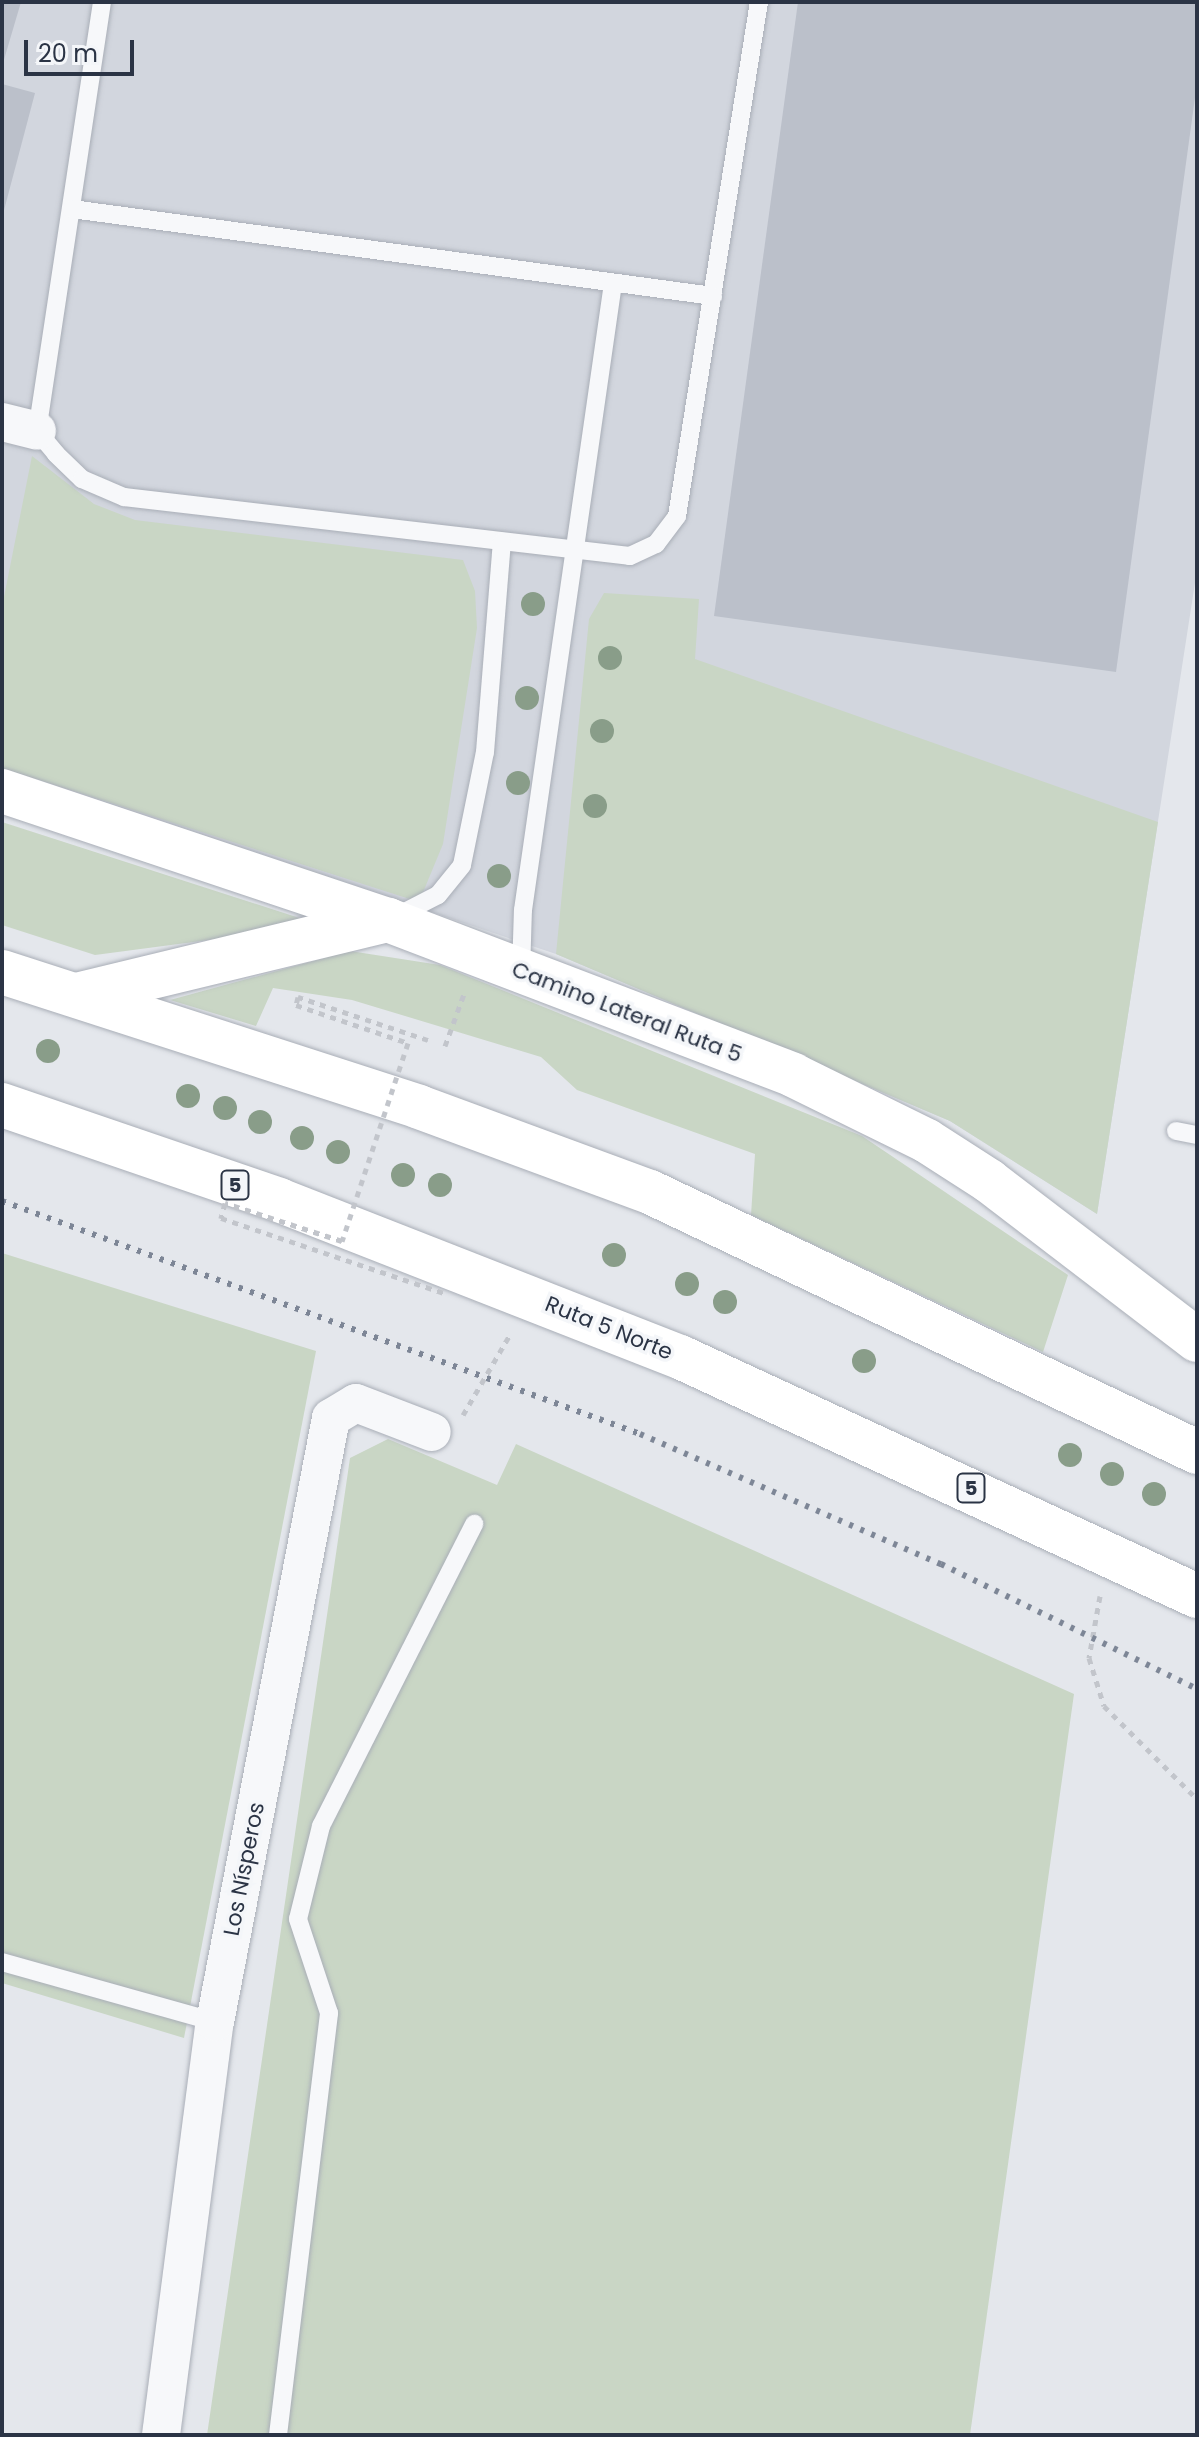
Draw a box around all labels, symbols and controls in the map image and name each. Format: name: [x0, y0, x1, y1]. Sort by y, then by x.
scale bar: [28, 24, 138, 74]
text: 20 m: [38, 37, 98, 70]
street label: Camino Lateral Ruta 5: [508, 956, 746, 1068]
road number: 5: [219, 1169, 251, 1201]
street label: Ruta 5 Norte: [541, 1290, 677, 1366]
road number: 5: [955, 1472, 987, 1504]
street label: Los Nísperos: [218, 1800, 270, 1938]

